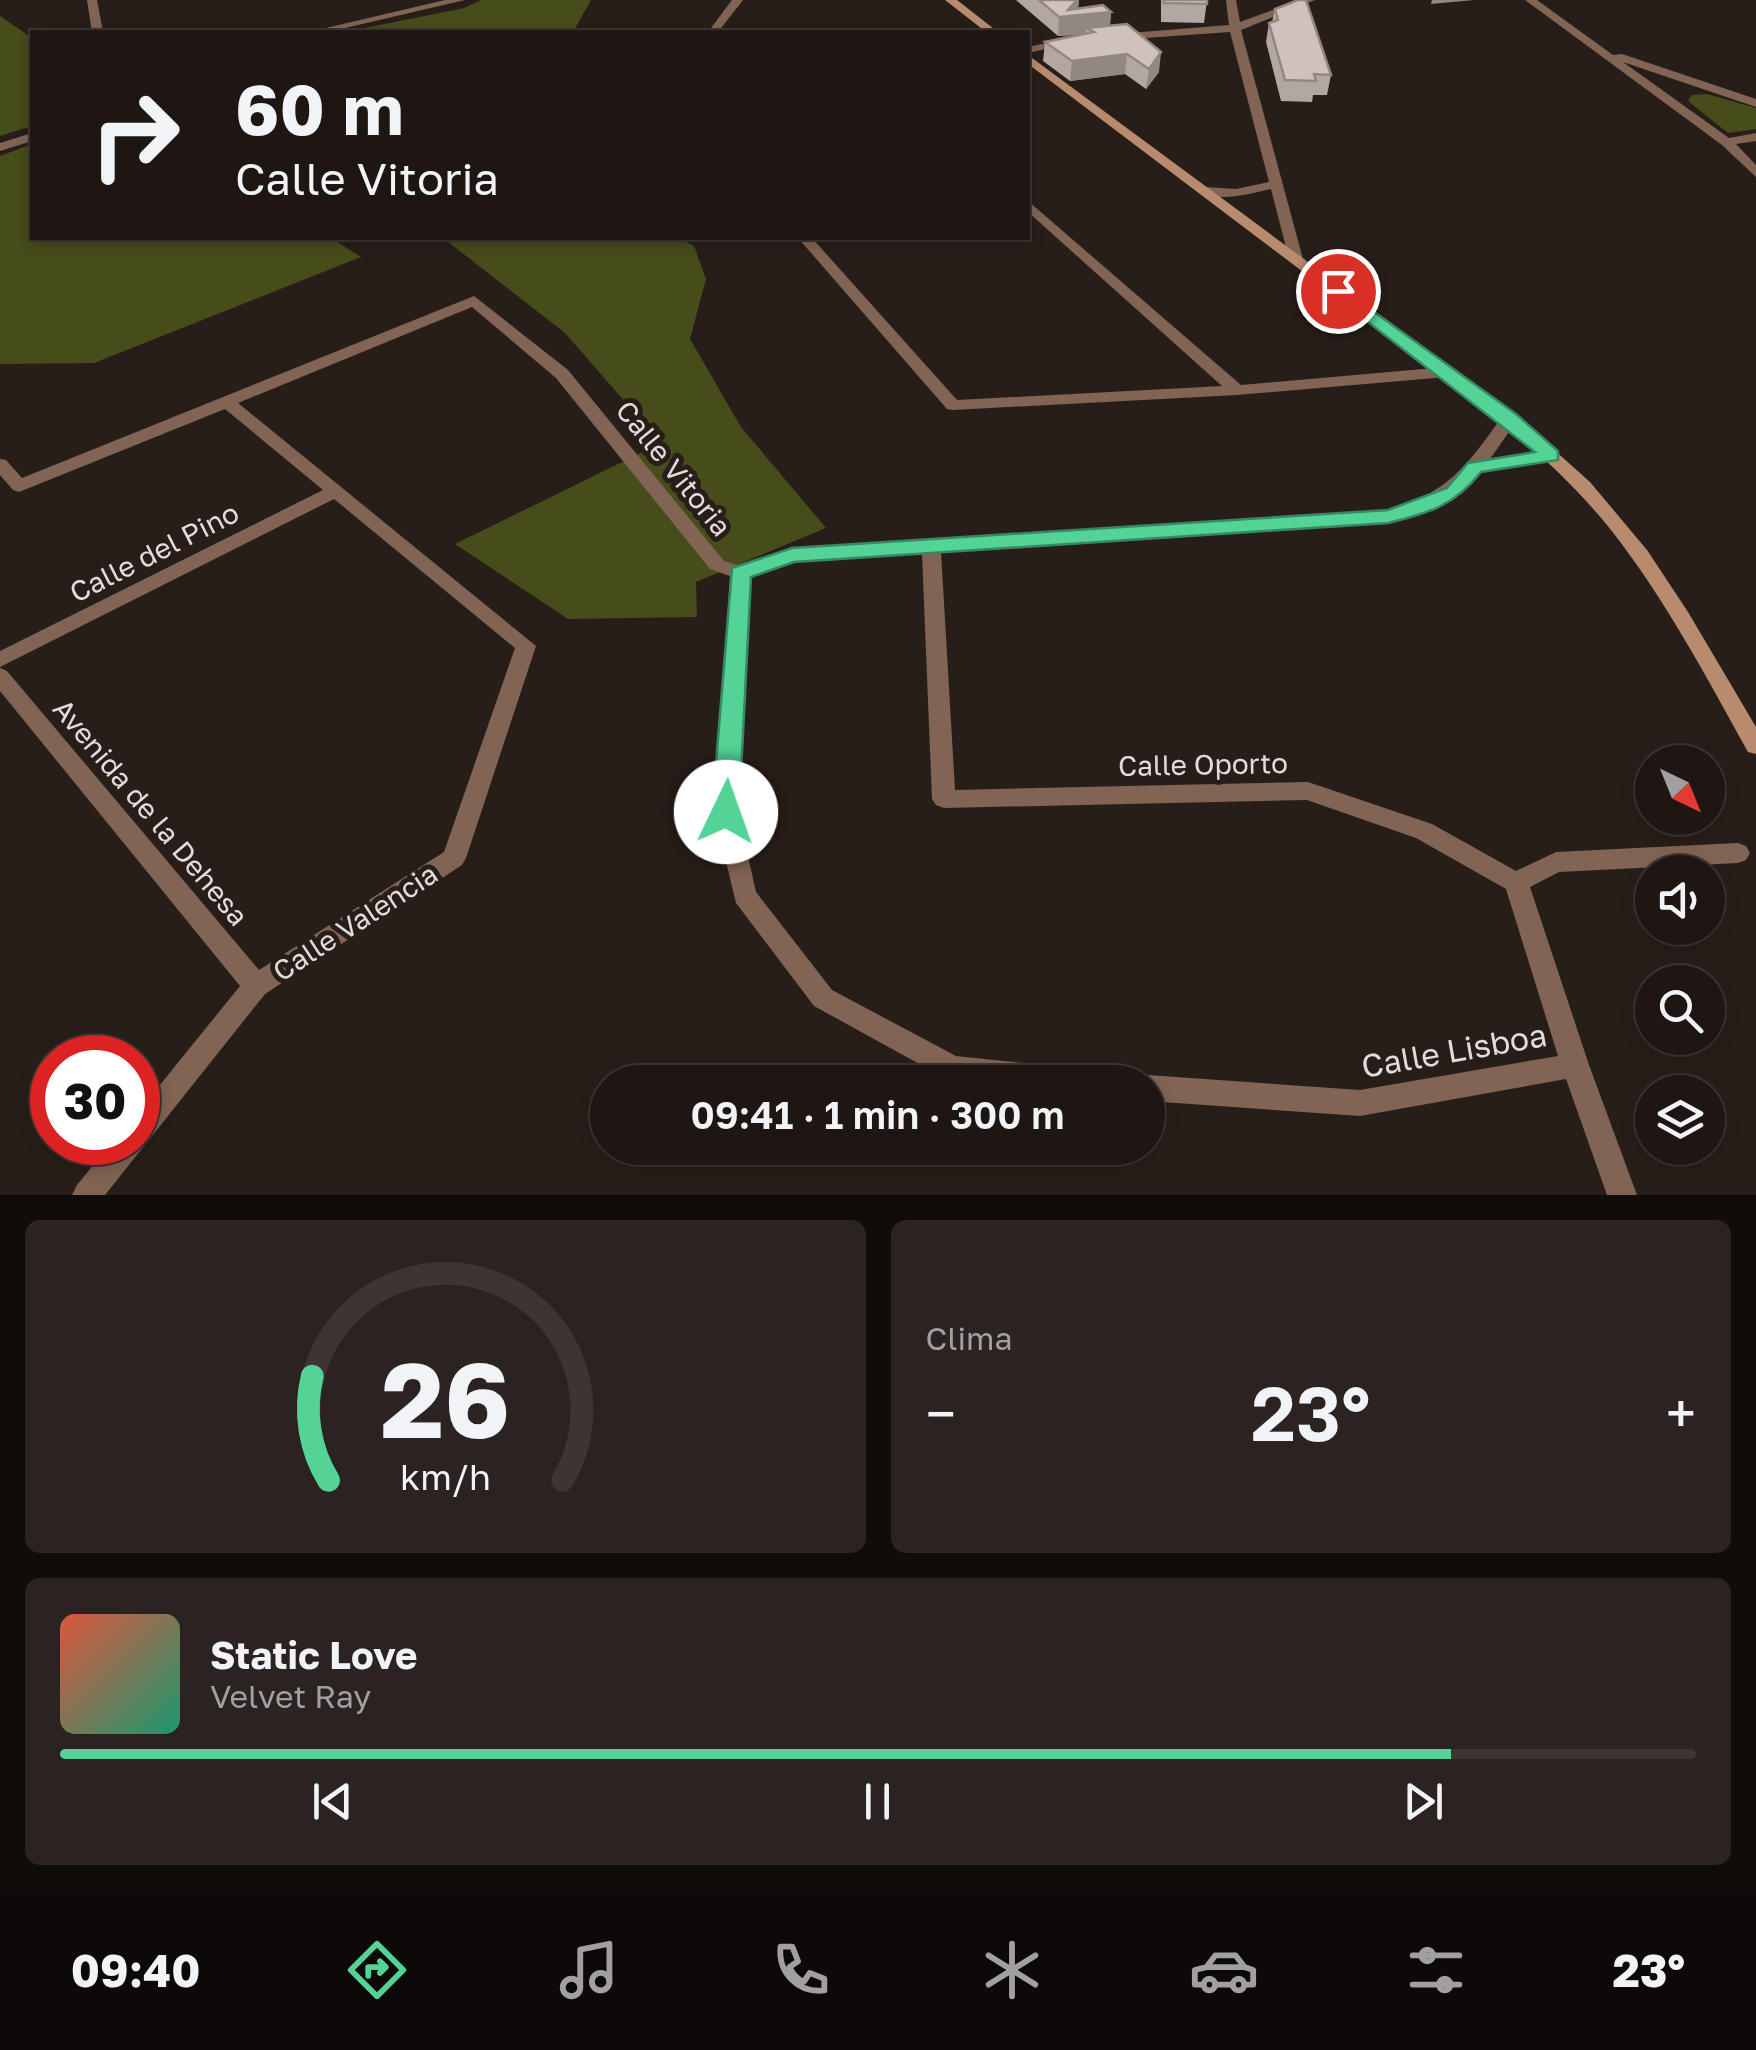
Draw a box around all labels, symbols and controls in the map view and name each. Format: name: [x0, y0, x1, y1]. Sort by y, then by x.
text: 60 m: [235, 66, 404, 150]
icon: right: [70, 70, 200, 200]
text: Calle Vitoria: [235, 151, 499, 205]
pin: [1296, 249, 1381, 334]
icon: arrive: [1311, 264, 1366, 319]
street label: Calle Vitoria: [609, 394, 739, 542]
street label: Calle del Pino: [64, 495, 244, 609]
street label: Avenida de la Dehesa: [47, 692, 255, 932]
north arrow: [1635, 745, 1725, 835]
map controls: [1635, 745, 1725, 1165]
street label: Calle Oporto: [1118, 746, 1288, 782]
position arrow: [674, 760, 778, 864]
button: sound: [1635, 855, 1725, 945]
street label: Calle Valencia: [267, 857, 443, 987]
button: search: [1635, 965, 1725, 1055]
street label: Calle Lisboa: [1358, 1015, 1550, 1085]
speed limit sign: 30: [30, 1035, 160, 1165]
button: layers: [1635, 1075, 1725, 1165]
text: 09:41 · 1 min · 300 m: [691, 1092, 1064, 1137]
text: Clima: [926, 1319, 1012, 1357]
text: 26: [381, 1336, 510, 1461]
text: 23°: [1251, 1367, 1370, 1458]
text: −: [926, 1380, 956, 1446]
text: +: [1666, 1380, 1696, 1446]
text: km/h: [400, 1455, 491, 1498]
text: Static Love: [210, 1632, 417, 1677]
text: Velvet Ray: [210, 1677, 371, 1715]
icon: previous: [305, 1774, 360, 1829]
icon: pause: [850, 1774, 905, 1829]
icon: next: [1396, 1774, 1451, 1829]
icon: directions: [342, 1935, 412, 2005]
icon: music: [554, 1935, 624, 2005]
icon: phone: [766, 1935, 836, 2005]
icon: climate: [977, 1935, 1047, 2005]
icon: car: [1189, 1935, 1259, 2005]
icon: filters: [1401, 1935, 1471, 2005]
text: 09:40: [71, 1943, 200, 1997]
text: 23°: [1613, 1943, 1685, 1997]

